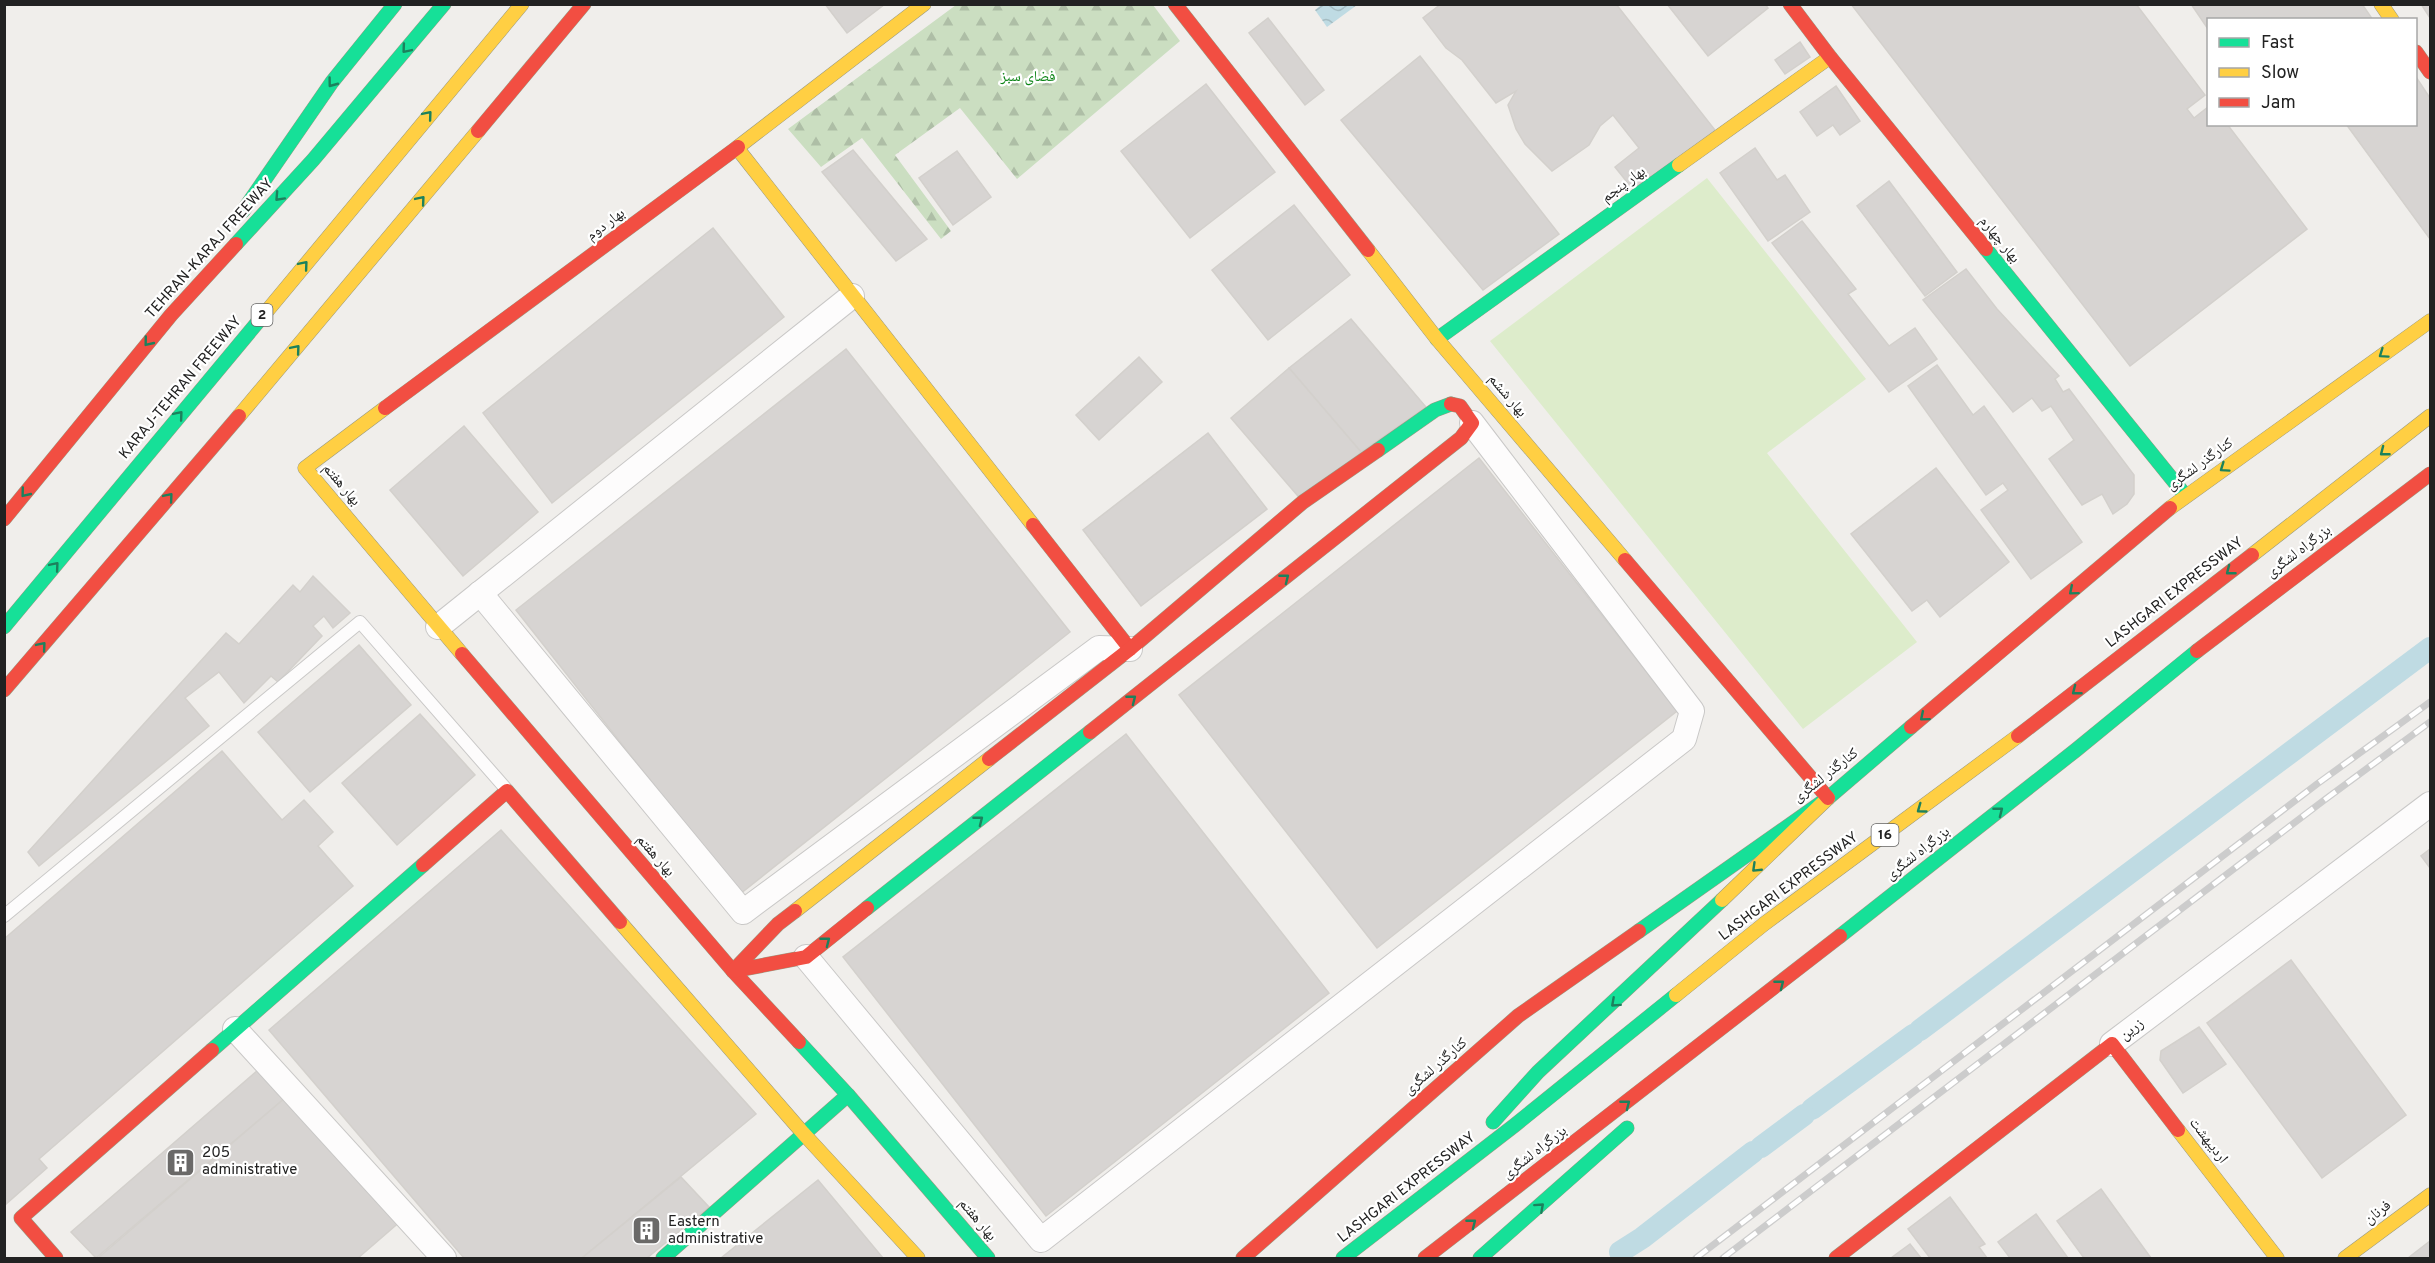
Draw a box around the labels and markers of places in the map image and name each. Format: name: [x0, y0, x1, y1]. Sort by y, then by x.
place label: 205 administrative: [202, 1144, 297, 1180]
building icon: 205 administrative: [165, 1146, 197, 1178]
place label: Eastern administrative: [668, 1213, 763, 1249]
building icon: Eastern administrative: [631, 1215, 663, 1247]

